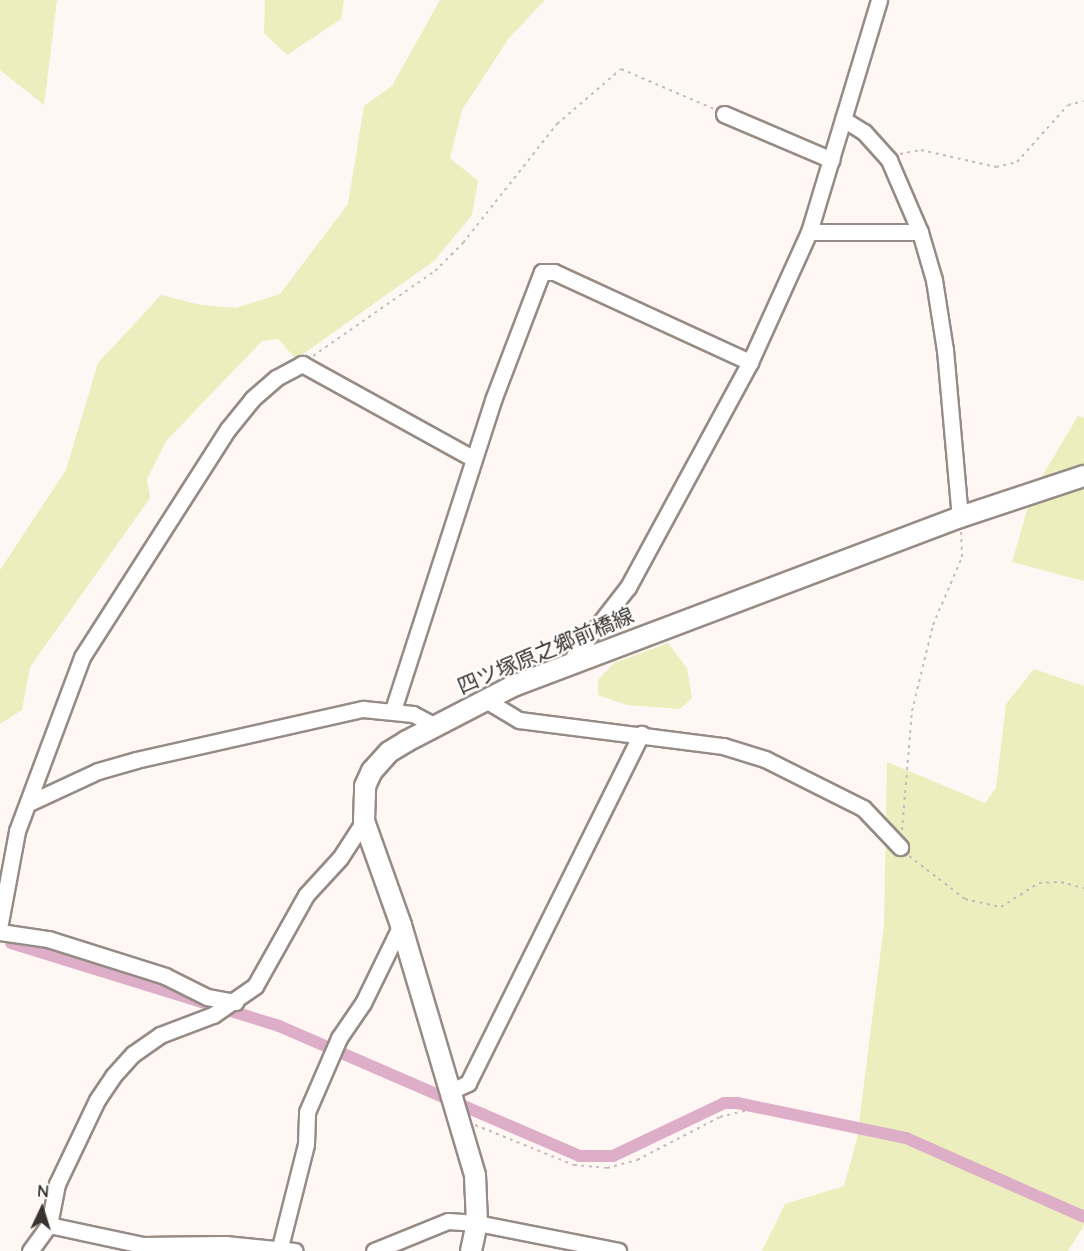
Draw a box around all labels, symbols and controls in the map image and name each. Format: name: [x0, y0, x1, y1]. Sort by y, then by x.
street label: 四ツ塚原之郷前橋線: [453, 601, 637, 699]
north arrow: [12, 1179, 72, 1239]
text: N: [37, 1181, 50, 1201]

